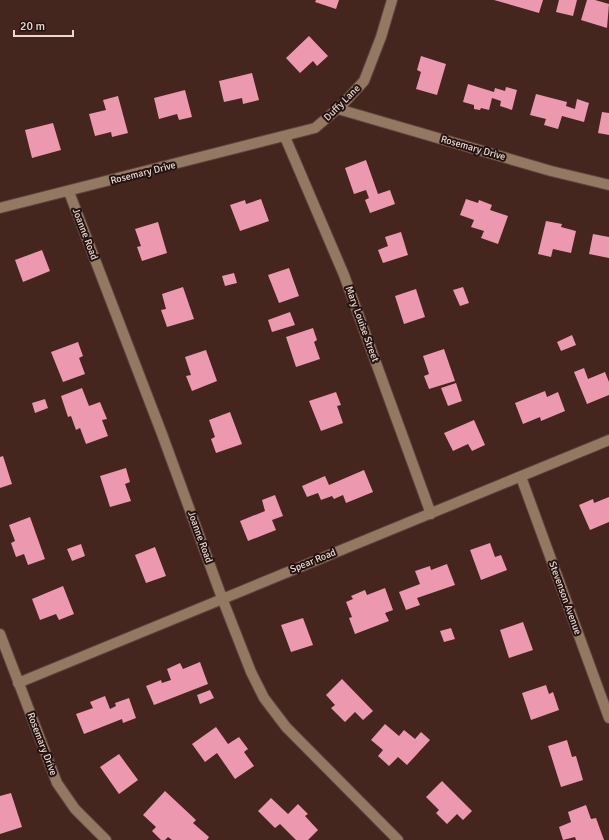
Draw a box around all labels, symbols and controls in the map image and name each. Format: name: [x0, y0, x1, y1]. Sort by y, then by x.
scale bar: [14, 12, 73, 38]
text: 20 m: [20, 19, 45, 34]
street label: Duffy Lane: [321, 82, 363, 124]
street label: Rosemary Drive: [439, 133, 507, 163]
street label: Rosemary Drive: [109, 159, 177, 187]
street label: Joanne Road: [70, 207, 100, 261]
street label: Mary Louise Street: [343, 284, 381, 364]
street label: Joanne Road: [185, 509, 215, 565]
street label: Spear Road: [288, 546, 338, 576]
street label: Stevenson Avenue: [546, 560, 584, 636]
street label: Rosemary Drive: [24, 711, 60, 777]

